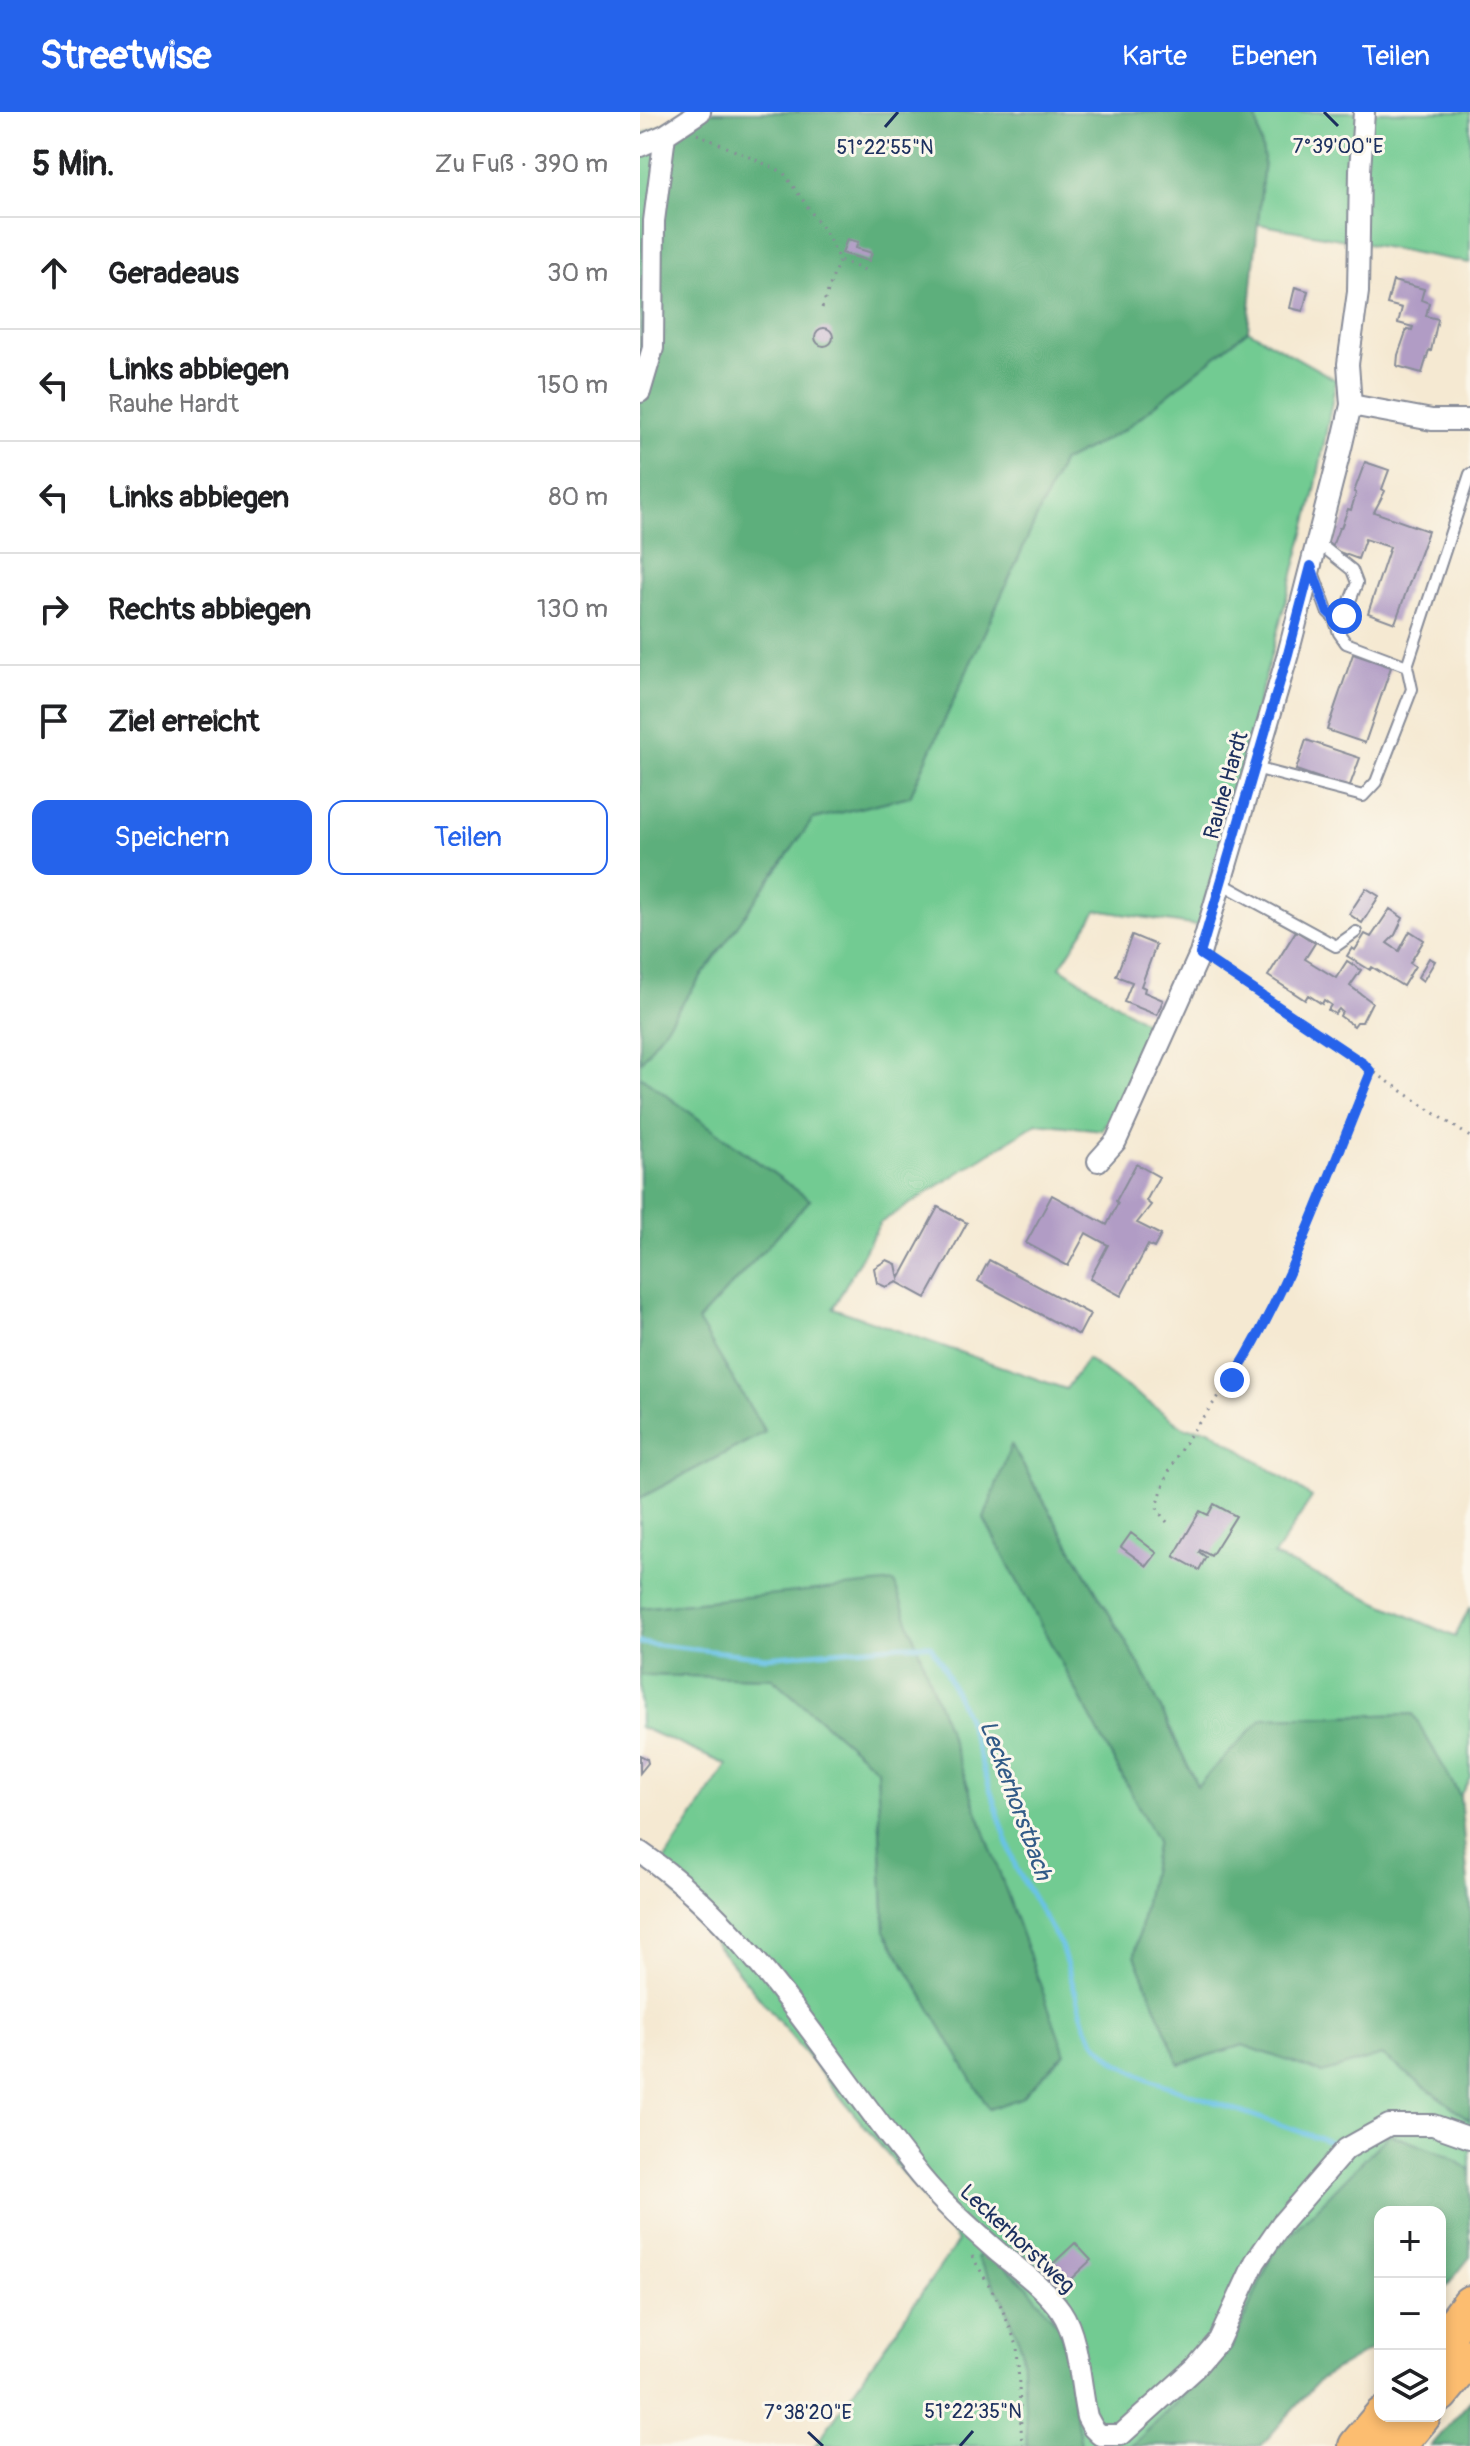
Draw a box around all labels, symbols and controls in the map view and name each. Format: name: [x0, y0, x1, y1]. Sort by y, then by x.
text: Streetwise: [40, 32, 211, 80]
text: Karte: [1122, 39, 1187, 74]
text: Ebenen: [1231, 39, 1318, 74]
text: Teilen: [1362, 39, 1430, 74]
text: 7°39'00"E: [1293, 134, 1383, 159]
text: 51°22'55"N: [836, 135, 934, 160]
text: 5 Min.: [32, 143, 115, 186]
text: Zu Fuß · 390 m: [435, 148, 608, 180]
icon: ahead: [32, 251, 76, 295]
text: Geradeaus: [108, 255, 239, 292]
text: 30 m: [547, 257, 608, 289]
text: Links abbiegen: [108, 351, 289, 388]
icon: left: [32, 363, 76, 407]
text: 150 m: [537, 369, 608, 401]
text: Rauhe Hardt: [108, 388, 239, 420]
icon: left: [32, 475, 76, 519]
text: Links abbiegen: [108, 479, 289, 516]
text: 80 m: [548, 481, 608, 513]
icon: right: [32, 587, 76, 631]
text: Rechts abbiegen: [108, 591, 311, 628]
text: 130 m: [537, 593, 608, 625]
route start: [1326, 598, 1362, 634]
icon: arrive: [32, 699, 76, 743]
text: Ziel erreicht: [108, 703, 259, 740]
street label: Rauhe Hardt: [1197, 728, 1255, 842]
button: Speichern: [32, 800, 312, 875]
button: Teilen: [328, 800, 608, 875]
route end: [1214, 1362, 1250, 1398]
water label: Leckerhorstbach: [973, 1717, 1058, 1885]
street label: Leckerhorstweg: [954, 2178, 1081, 2299]
map controls: [1374, 2206, 1446, 2422]
button: +: [1374, 2206, 1446, 2278]
button: −: [1374, 2278, 1446, 2350]
button: layers: [1374, 2350, 1446, 2422]
text: 51°22'35"N: [924, 2399, 1022, 2424]
text: 7°38'20"E: [764, 2400, 852, 2425]

